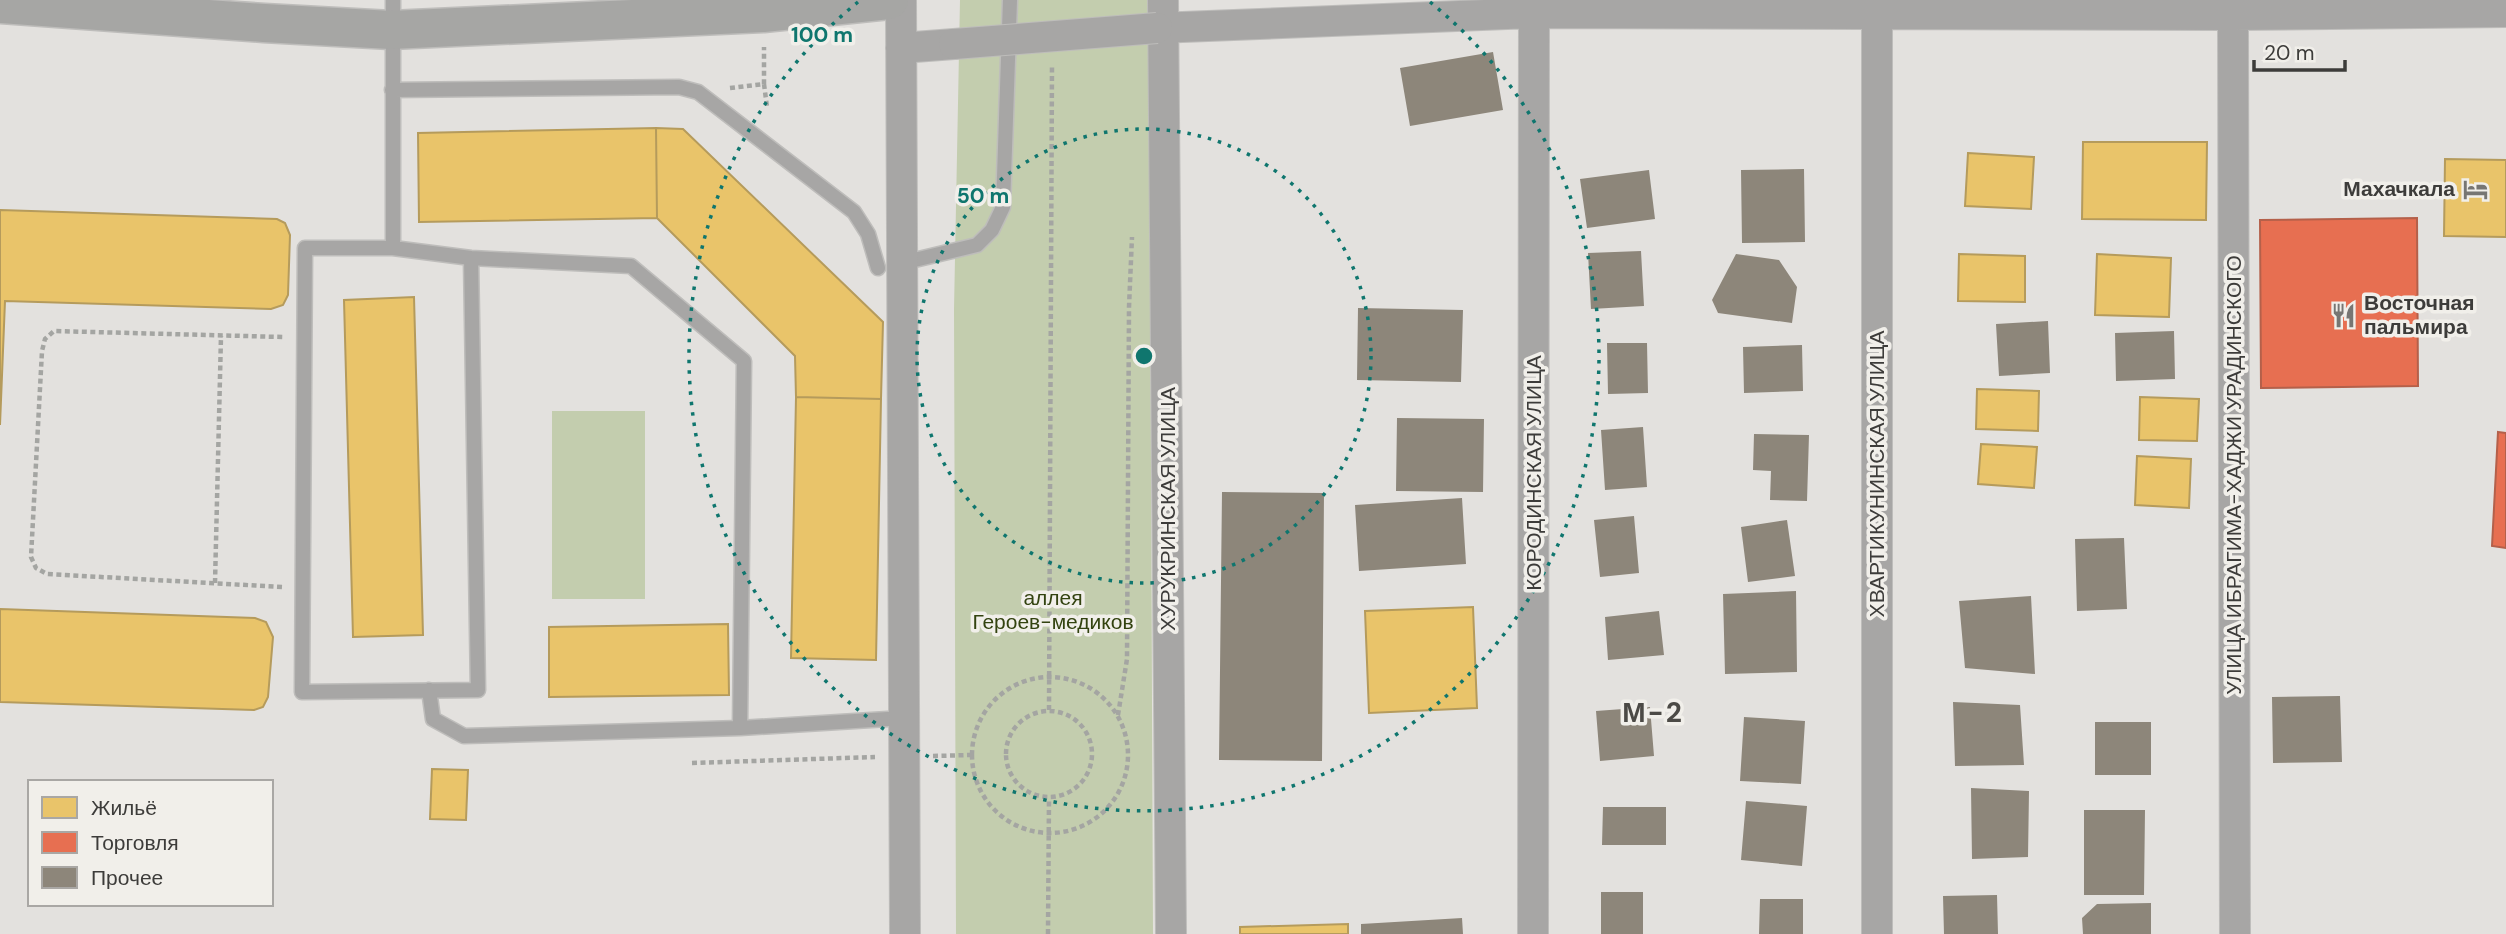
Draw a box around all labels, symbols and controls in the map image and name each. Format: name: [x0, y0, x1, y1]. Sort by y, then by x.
text: 100 m: [791, 21, 853, 49]
scale bar: [2254, 28, 2345, 72]
text: 20 m: [2264, 39, 2315, 67]
place label: Махачкала: [2343, 175, 2455, 203]
hotel icon: Махачкала: [2461, 175, 2489, 203]
text: 50 m: [957, 182, 1009, 210]
street label: УЛИЦА ИБРАГИМА-ХАДЖИ УРАДИНСКОГО: [2220, 255, 2248, 695]
place label: Восточная пальмира: [2364, 289, 2475, 341]
restaurant icon: Восточная пальмира: [2330, 301, 2358, 329]
street label: ХВАРТИКУНИНСКАЯ УЛИЦА: [1863, 331, 1891, 617]
centre of rings: [1132, 344, 1156, 368]
street label: КОРОДИНСКАЯ УЛИЦА: [1520, 355, 1548, 591]
street label: ХУРУКРИНСКАЯ УЛИЦА: [1154, 387, 1182, 631]
park label: аллея Героев-медиков: [972, 584, 1134, 636]
district label: М-2: [1622, 694, 1684, 731]
legend: [28, 780, 273, 906]
text: Жильё: [91, 794, 157, 822]
text: Торговля: [91, 829, 179, 857]
text: Прочее: [91, 864, 163, 892]

